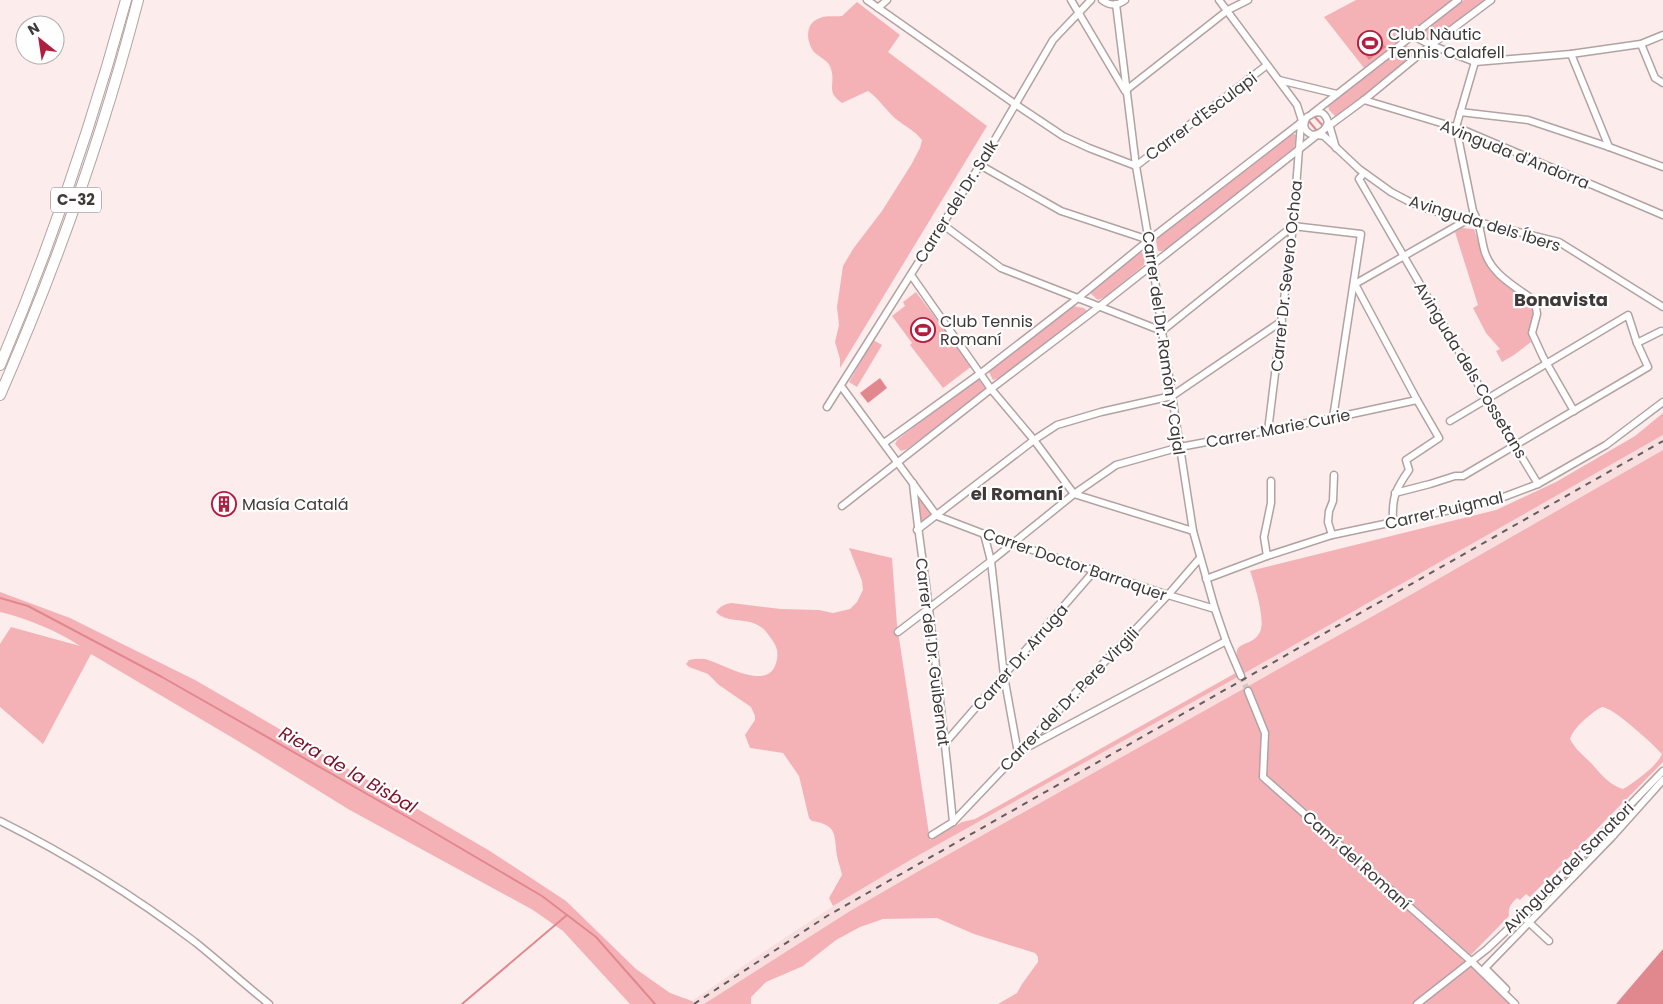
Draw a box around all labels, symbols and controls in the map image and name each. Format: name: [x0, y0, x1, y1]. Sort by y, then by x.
north arrow: [15, 15, 65, 65]
text: N: [24, 17, 43, 40]
place label: Club Nàutic Tennis Calafell: [1388, 23, 1505, 64]
sports icon: Club Nàutic Tennis Calafell: [1357, 30, 1383, 56]
street label: Carrer d'Esculapi: [1141, 67, 1262, 166]
street label: Avinguda d'Andorra: [1437, 114, 1593, 195]
street label: Carrer del Dr. Salk: [909, 135, 1004, 267]
street label: Carrer Dr. Severo Ochoa: [1265, 179, 1308, 373]
road number: C-32: [51, 188, 101, 212]
street label: Avinguda dels Íbers: [1406, 190, 1563, 257]
street label: Carrer del Dr. Ramón y Cajal: [1136, 230, 1191, 457]
street label: Avinguda dels Cossetans: [1409, 277, 1533, 463]
district label: Bonavista: [1514, 287, 1608, 312]
place label: Club Tennis Romaní: [940, 310, 1033, 351]
sports icon: Club Tennis Romaní: [910, 317, 936, 343]
street label: Carrer Marie Curie: [1204, 403, 1352, 454]
district label: el Romaní: [971, 481, 1063, 506]
street label: Carrer Puigmal: [1383, 486, 1506, 535]
building icon: Masía Catalá: [211, 491, 237, 517]
place label: Masía Catalá: [242, 493, 349, 516]
street label: Carrer Doctor Barraquer: [980, 522, 1170, 607]
street label: Carrer del Dr. Guibernat: [910, 557, 955, 748]
street label: Carrer Dr. Arruga: [967, 599, 1073, 716]
street label: Carrer del Dr. Pere Virgili: [994, 622, 1144, 776]
water label: Riera de la Bisbal: [275, 720, 422, 819]
street label: Avinguda del Sanatori: [1498, 797, 1639, 938]
street label: Camí del Romaní: [1298, 806, 1416, 915]

